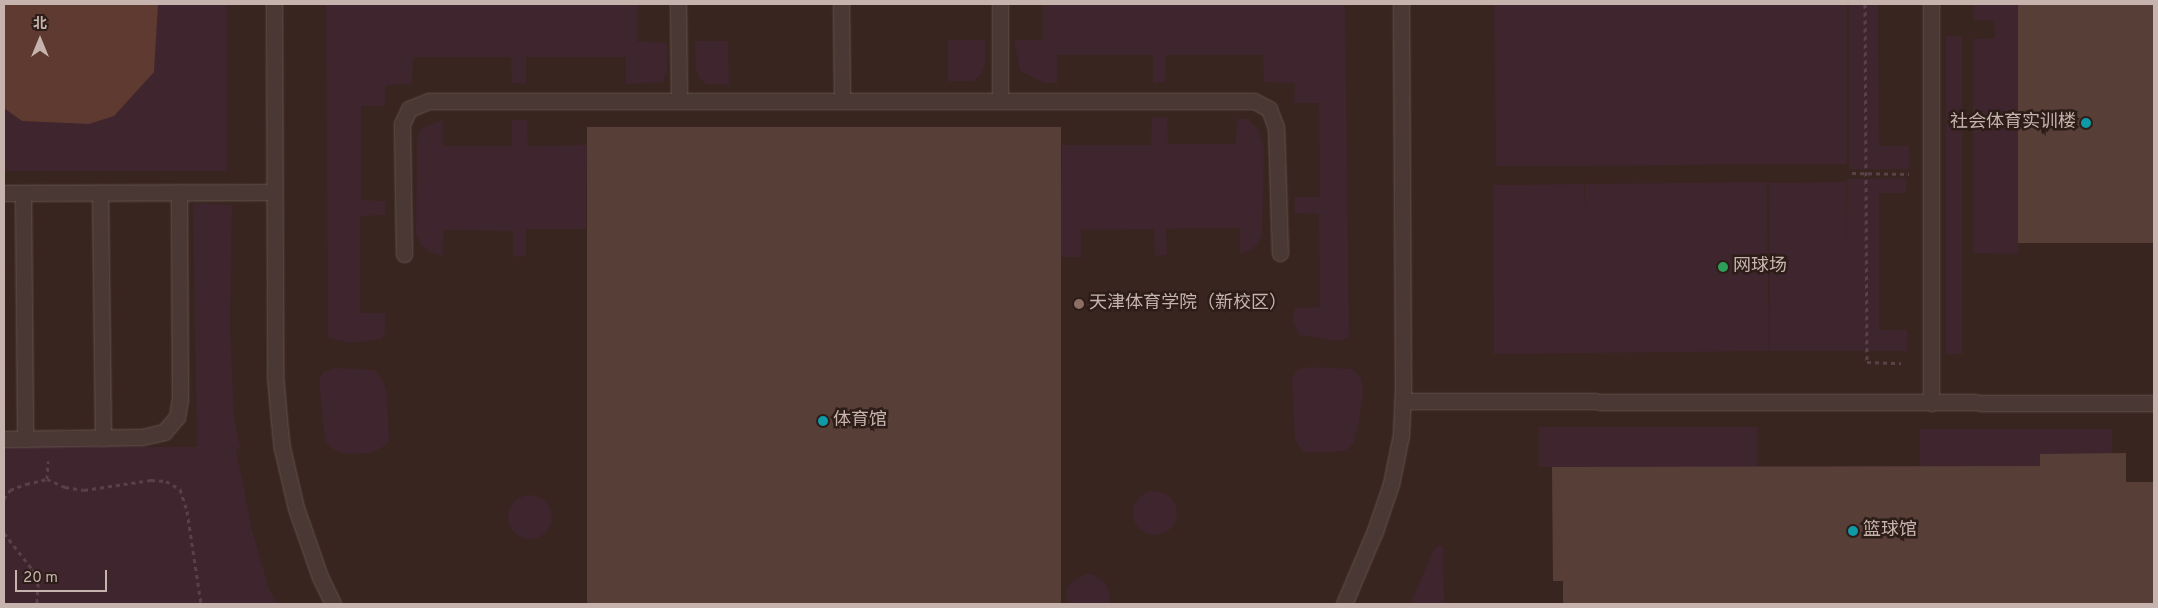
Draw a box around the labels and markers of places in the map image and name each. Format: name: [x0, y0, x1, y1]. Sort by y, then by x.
place label: 社会体育实训楼: [1950, 112, 2076, 134]
marker: 社会体育实训楼: [2080, 117, 2092, 129]
place label: 网球场: [1733, 256, 1787, 278]
marker: 网球场: [1717, 261, 1729, 273]
place label: 天津体育学院（新校区）: [1089, 293, 1287, 315]
marker: 天津体育学院（新校区）: [1073, 298, 1085, 310]
place label: 体育馆: [833, 410, 887, 432]
marker: 体育馆: [817, 415, 829, 427]
place label: 篮球馆: [1863, 520, 1917, 542]
marker: 篮球馆: [1847, 525, 1859, 537]

